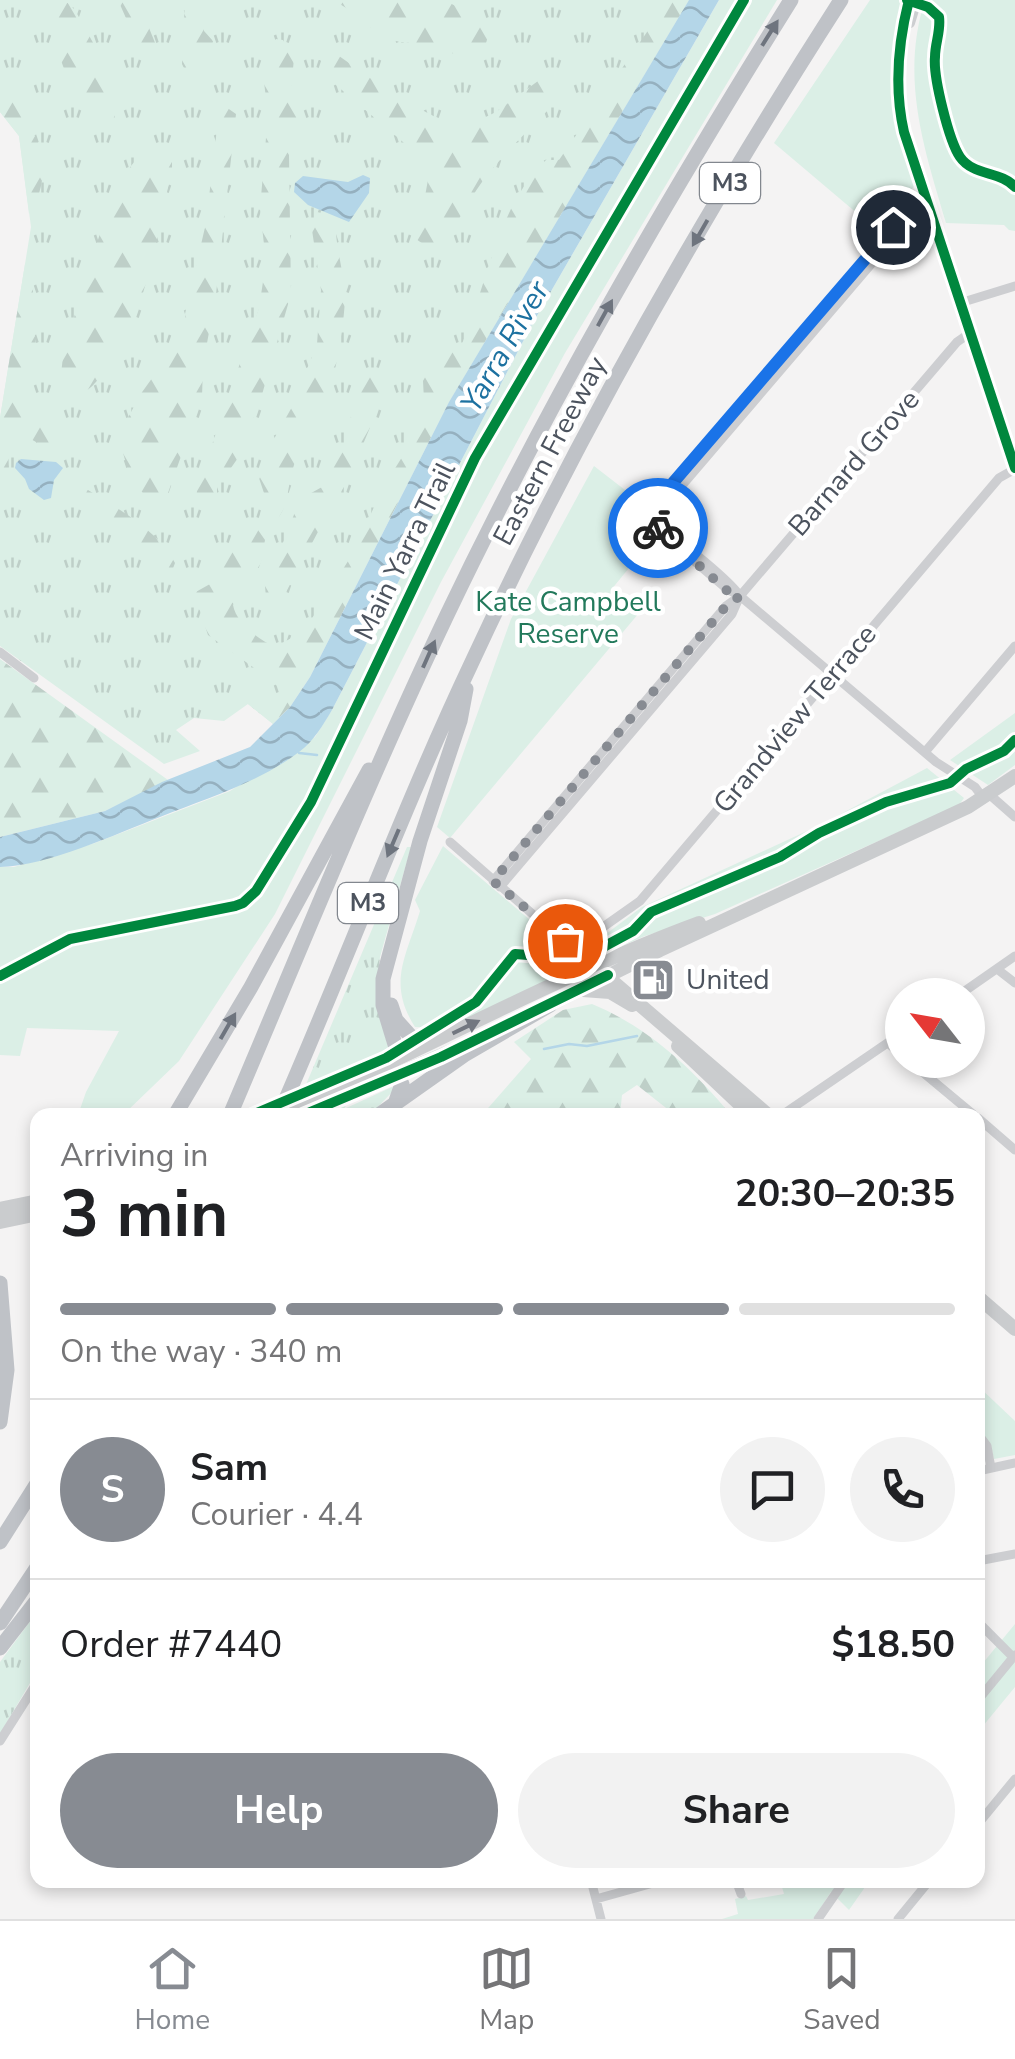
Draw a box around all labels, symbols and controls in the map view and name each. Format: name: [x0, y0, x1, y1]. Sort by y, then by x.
one-way arrow: [761, 19, 778, 47]
road number: M3: [700, 163, 760, 203]
pin: [851, 185, 936, 270]
icon: home: [866, 200, 921, 255]
one-way arrow: [692, 219, 709, 248]
water label: Yarra River: [451, 273, 560, 420]
one-way arrow: [596, 298, 613, 327]
street label: Eastern Freeway: [484, 349, 616, 552]
street label: Barnard Grove: [780, 382, 928, 544]
street label: Main Yarra Trail: [345, 455, 465, 646]
courier: [608, 478, 708, 578]
icon: bike: [631, 501, 686, 556]
park label: Kate Campbell Reserve: [475, 583, 661, 653]
street label: Grandview Terrace: [705, 617, 885, 821]
one-way arrow: [421, 639, 437, 669]
one-way arrow: [385, 828, 401, 858]
road number: M3: [338, 883, 398, 923]
pin: [523, 899, 608, 984]
icon: bag: [538, 914, 593, 969]
fuel station icon: United: [630, 957, 676, 1003]
place label: United: [686, 961, 770, 999]
north arrow: [885, 978, 985, 1078]
map controls: [885, 978, 985, 1078]
one-way arrow: [219, 1012, 236, 1040]
one-way arrow: [452, 1019, 481, 1036]
text: Arriving in: [60, 1134, 208, 1177]
text: 20:30–20:35: [735, 1168, 955, 1219]
text: 3 min: [60, 1170, 228, 1259]
text: On the way · 340 m: [60, 1330, 342, 1373]
button: chat: [720, 1437, 825, 1542]
button: phone: [850, 1437, 955, 1542]
text: Sam: [190, 1442, 268, 1493]
text: S: [101, 1464, 124, 1515]
text: Courier · 4.4: [190, 1493, 363, 1536]
text: Order #7440: [60, 1619, 282, 1670]
text: $18.50: [832, 1619, 955, 1670]
button: Help: [60, 1753, 498, 1868]
button: Share: [518, 1753, 955, 1868]
tab: Home: [134, 1941, 210, 2039]
tab: Map: [479, 1941, 534, 2039]
tab: Saved: [803, 1941, 881, 2039]

